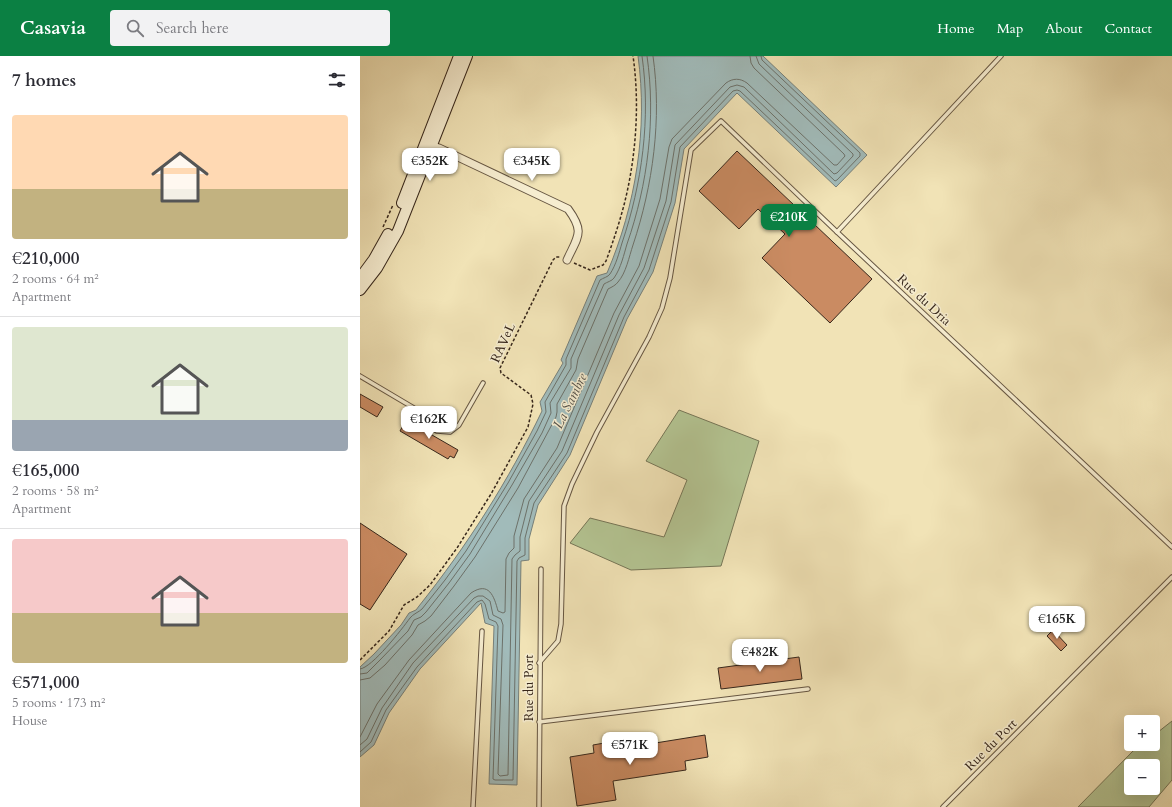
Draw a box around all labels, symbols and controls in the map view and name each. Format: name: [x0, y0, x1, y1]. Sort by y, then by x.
search box: [110, 10, 390, 46]
text: Casavia: [20, 15, 86, 41]
icon: search: [124, 17, 146, 39]
text: Search here: [156, 18, 229, 38]
text: Home: [937, 19, 975, 38]
text: Map: [997, 19, 1023, 38]
text: About: [1045, 19, 1082, 38]
text: Contact: [1104, 19, 1152, 38]
text: 7 homes: [12, 69, 76, 92]
icon: filters: [326, 69, 348, 91]
icon: home: [144, 141, 216, 213]
pin: €352K: [402, 148, 458, 182]
pin: €345K: [504, 148, 560, 182]
text: €352K: [411, 152, 449, 170]
text: €345K: [513, 152, 551, 170]
pin: €210K: [761, 204, 817, 238]
text: €210K: [770, 208, 808, 226]
text: €210,000: [12, 247, 79, 270]
text: 2 rooms · 64 m²: [12, 270, 99, 288]
street label: Rue du Dria: [893, 270, 955, 330]
text: Apartment: [12, 288, 71, 306]
street label: RAVeL: [486, 320, 520, 366]
icon: home: [144, 353, 216, 425]
water label: La Sambre: [548, 370, 592, 432]
pin: €162K: [401, 406, 457, 440]
text: €162K: [410, 410, 448, 428]
text: €165,000: [12, 459, 79, 482]
text: 2 rooms · 58 m²: [12, 482, 99, 500]
text: Apartment: [12, 500, 71, 518]
icon: home: [144, 565, 216, 637]
pin: €165K: [1029, 606, 1085, 640]
text: €165K: [1038, 610, 1076, 628]
pin: €482K: [732, 639, 788, 673]
text: €482K: [741, 643, 779, 661]
street label: Rue du Port: [520, 655, 538, 721]
text: €571,000: [12, 671, 79, 694]
text: 5 rooms · 173 m²: [12, 694, 105, 712]
text: House: [12, 712, 47, 730]
street label: Rue du Port: [961, 715, 1021, 775]
map controls: [1124, 715, 1160, 795]
button: +: [1124, 715, 1160, 751]
pin: €571K: [602, 732, 658, 766]
text: €571K: [611, 736, 649, 754]
button: −: [1124, 759, 1160, 795]

